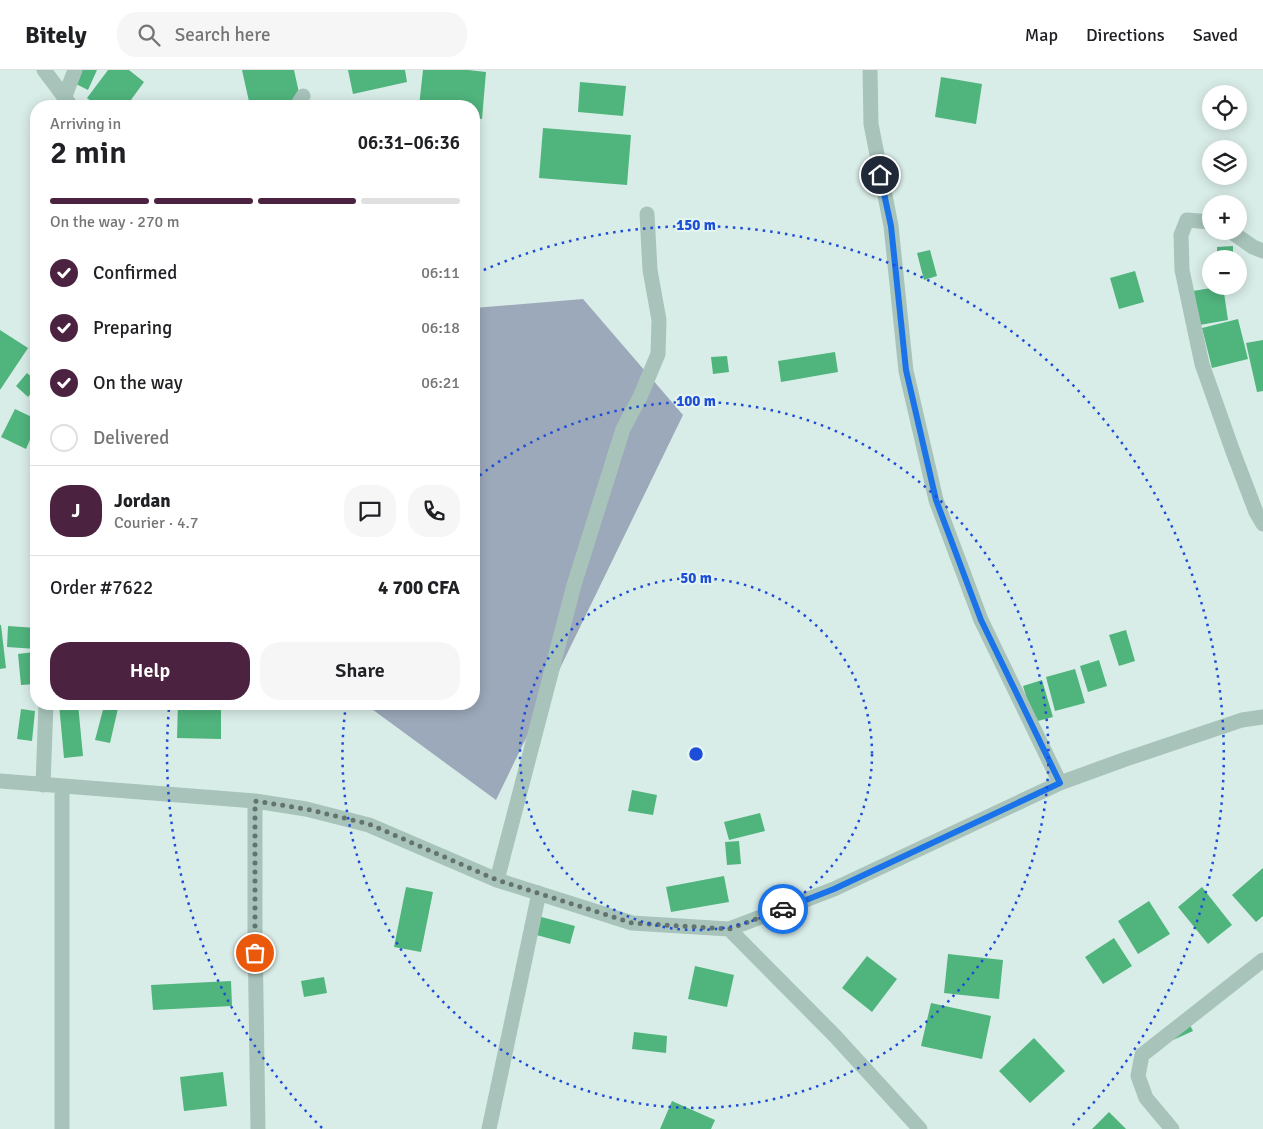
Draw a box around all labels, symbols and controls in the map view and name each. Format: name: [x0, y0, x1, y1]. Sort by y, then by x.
search box: [117, 12, 467, 57]
text: Bitely: [25, 20, 87, 50]
icon: search: [135, 21, 163, 49]
text: Search here: [175, 23, 270, 47]
text: Map: [1025, 24, 1058, 46]
text: Directions: [1086, 24, 1165, 46]
text: Saved: [1193, 24, 1238, 46]
map controls: [1202, 85, 1247, 295]
button: locate: [1202, 85, 1247, 130]
text: Arriving in: [50, 114, 121, 134]
text: 06:31–06:36: [358, 131, 460, 155]
text: 2 min: [50, 133, 127, 172]
button: layers: [1202, 140, 1247, 185]
pin: [859, 154, 901, 196]
icon: home: [866, 161, 894, 189]
button: +: [1202, 195, 1247, 240]
text: On the way · 270 m: [50, 212, 180, 232]
text: 150 m: [676, 216, 716, 234]
button: −: [1202, 250, 1247, 295]
icon: check: [50, 259, 78, 287]
text: Confirmed: [93, 261, 177, 285]
text: 06:11: [421, 263, 460, 283]
icon: check: [50, 314, 78, 342]
text: Preparing: [93, 316, 172, 340]
text: 06:18: [421, 318, 460, 338]
icon: check: [50, 369, 78, 397]
text: On the way: [93, 371, 183, 395]
text: 06:21: [421, 373, 460, 393]
text: 100 m: [676, 392, 716, 410]
text: Delivered: [93, 426, 169, 450]
button: chat: [344, 485, 396, 537]
button: phone: [408, 485, 460, 537]
text: Jordan: [114, 489, 171, 513]
text: J: [72, 499, 80, 523]
text: Courier · 4.7: [114, 513, 198, 533]
text: 50 m: [680, 569, 712, 587]
text: Order #7622: [50, 576, 153, 600]
text: 4 700 CFA: [378, 576, 460, 600]
button: Help: [50, 642, 250, 700]
button: Share: [260, 642, 460, 700]
centre of rings: [687, 745, 705, 763]
courier: [758, 884, 808, 934]
icon: car: [769, 895, 797, 923]
pin: [234, 932, 276, 974]
icon: bag: [241, 939, 269, 967]

